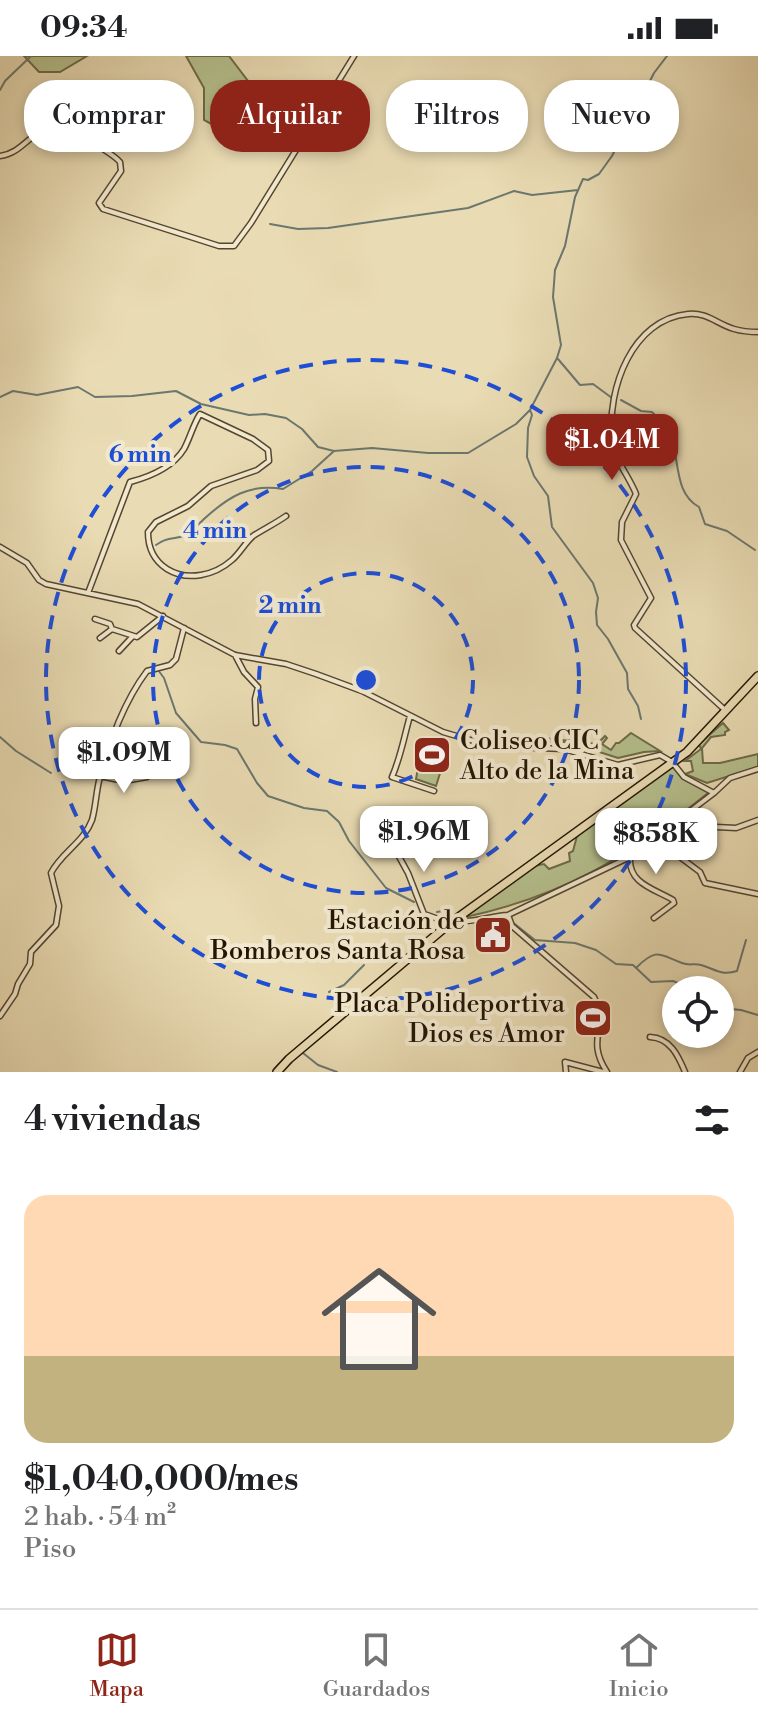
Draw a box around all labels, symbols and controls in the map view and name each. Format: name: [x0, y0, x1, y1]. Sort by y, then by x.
text: 09:34: [40, 9, 128, 47]
chip: Comprar: [24, 80, 194, 152]
chip: Alquilar: [210, 80, 370, 152]
chip: Filtros: [386, 80, 528, 152]
chip: Nuevo: [544, 80, 679, 152]
pin: $1.04M: [547, 414, 677, 482]
text: $1.04M: [564, 424, 660, 456]
text: 6 min: [108, 440, 172, 470]
text: 4 min: [183, 516, 247, 546]
text: 2 min: [258, 591, 322, 621]
centre of rings: [352, 666, 380, 694]
place label: Coliseo CIC Alto de la Mina: [459, 725, 635, 787]
pin: $1.09M: [59, 727, 189, 795]
sports icon: Coliseo CIC Alto de la Mina: [411, 734, 453, 776]
text: $1.09M: [77, 737, 171, 769]
pin: $1.96M: [359, 806, 489, 874]
pin: $858K: [600, 808, 712, 876]
text: $1.96M: [378, 816, 470, 848]
text: $858K: [613, 818, 699, 850]
place label: Estación de Bomberos Santa Rosa: [209, 905, 466, 967]
public building icon: Estación de Bomberos Santa Rosa: [472, 914, 514, 956]
map controls: [662, 976, 734, 1048]
button: locate: [662, 976, 734, 1048]
place label: Placa Polideportiva Dios es Amor: [335, 988, 566, 1050]
sports icon: Placa Polideportiva Dios es Amor: [572, 997, 614, 1039]
icon: filters: [690, 1098, 734, 1142]
text: 4 viviendas: [24, 1099, 201, 1141]
icon: home: [307, 1247, 451, 1391]
text: $1,040,000/mes: [24, 1459, 298, 1501]
text: 2 hab. · 54 m²: [24, 1501, 176, 1533]
text: Piso: [24, 1533, 76, 1565]
tab: Mapa: [89, 1628, 144, 1703]
tab: Guardados: [323, 1628, 430, 1703]
tab: Inicio: [609, 1628, 669, 1703]

